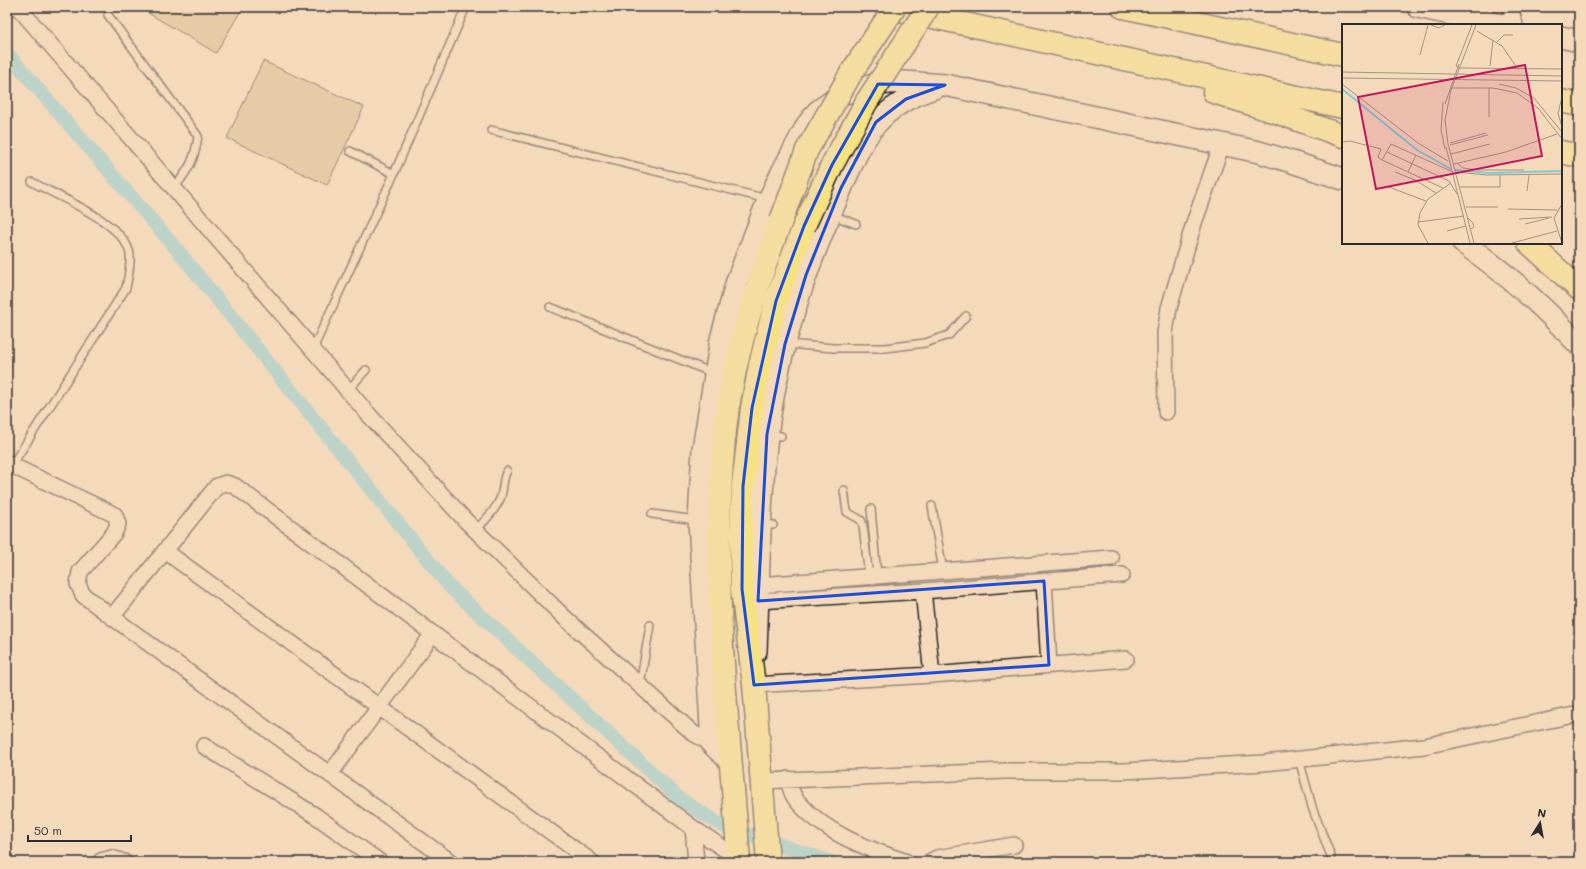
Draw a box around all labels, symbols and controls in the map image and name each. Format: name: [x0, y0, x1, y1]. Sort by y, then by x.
inset map: [1342, 24, 1562, 244]
north arrow: [1520, 803, 1560, 843]
text: N: [1536, 805, 1548, 821]
scale bar: [28, 817, 131, 843]
text: 50 m: [34, 822, 62, 838]

